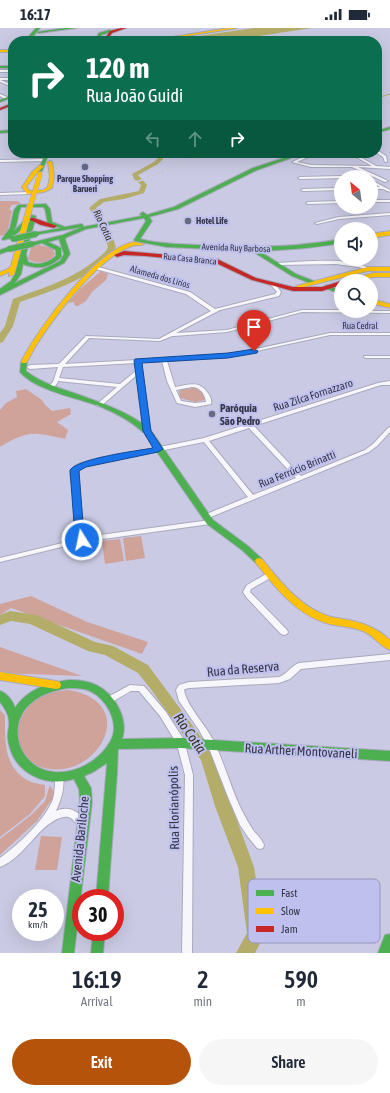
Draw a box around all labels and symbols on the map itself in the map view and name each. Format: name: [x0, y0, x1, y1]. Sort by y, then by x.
marker: Parque Shopping Barueri: [80, 162, 90, 172]
north arrow: [334, 170, 378, 214]
place label: Parque Shopping Barueri: [57, 174, 113, 194]
water label: Rio Cotia: [91, 208, 115, 242]
marker: Hotel Life: [183, 216, 193, 226]
place label: Hotel Life: [196, 216, 228, 226]
street label: Avenida Ruy Barbosa: [201, 242, 271, 254]
street label: Rua Casa Branca: [163, 251, 217, 267]
street label: Alameda dos Lirios: [129, 264, 191, 290]
pin: [237, 310, 271, 351]
street label: Rua Cedral: [342, 321, 378, 331]
street label: Rua Zilca Fornazzaro: [272, 376, 354, 414]
place label: Paróquia São Pedro: [220, 402, 260, 427]
marker: Paróquia São Pedro: [207, 409, 217, 419]
street label: Rua Ferrúcio Brinatti: [257, 448, 337, 490]
position arrow: [61, 519, 103, 561]
street label: Rua da Reserva: [206, 658, 280, 680]
water label: Rio Cotia: [170, 710, 210, 757]
street label: Rua Arther Montovaneli: [244, 741, 358, 761]
street label: Rua Florianópolis: [166, 766, 182, 850]
street label: Avenida Bariloche: [68, 795, 92, 883]
legend: [248, 879, 380, 943]
text: Fast: [281, 887, 297, 899]
speed limit sign: 30: [72, 889, 124, 941]
text: Slow: [281, 905, 300, 917]
text: Jam: [281, 923, 298, 935]

